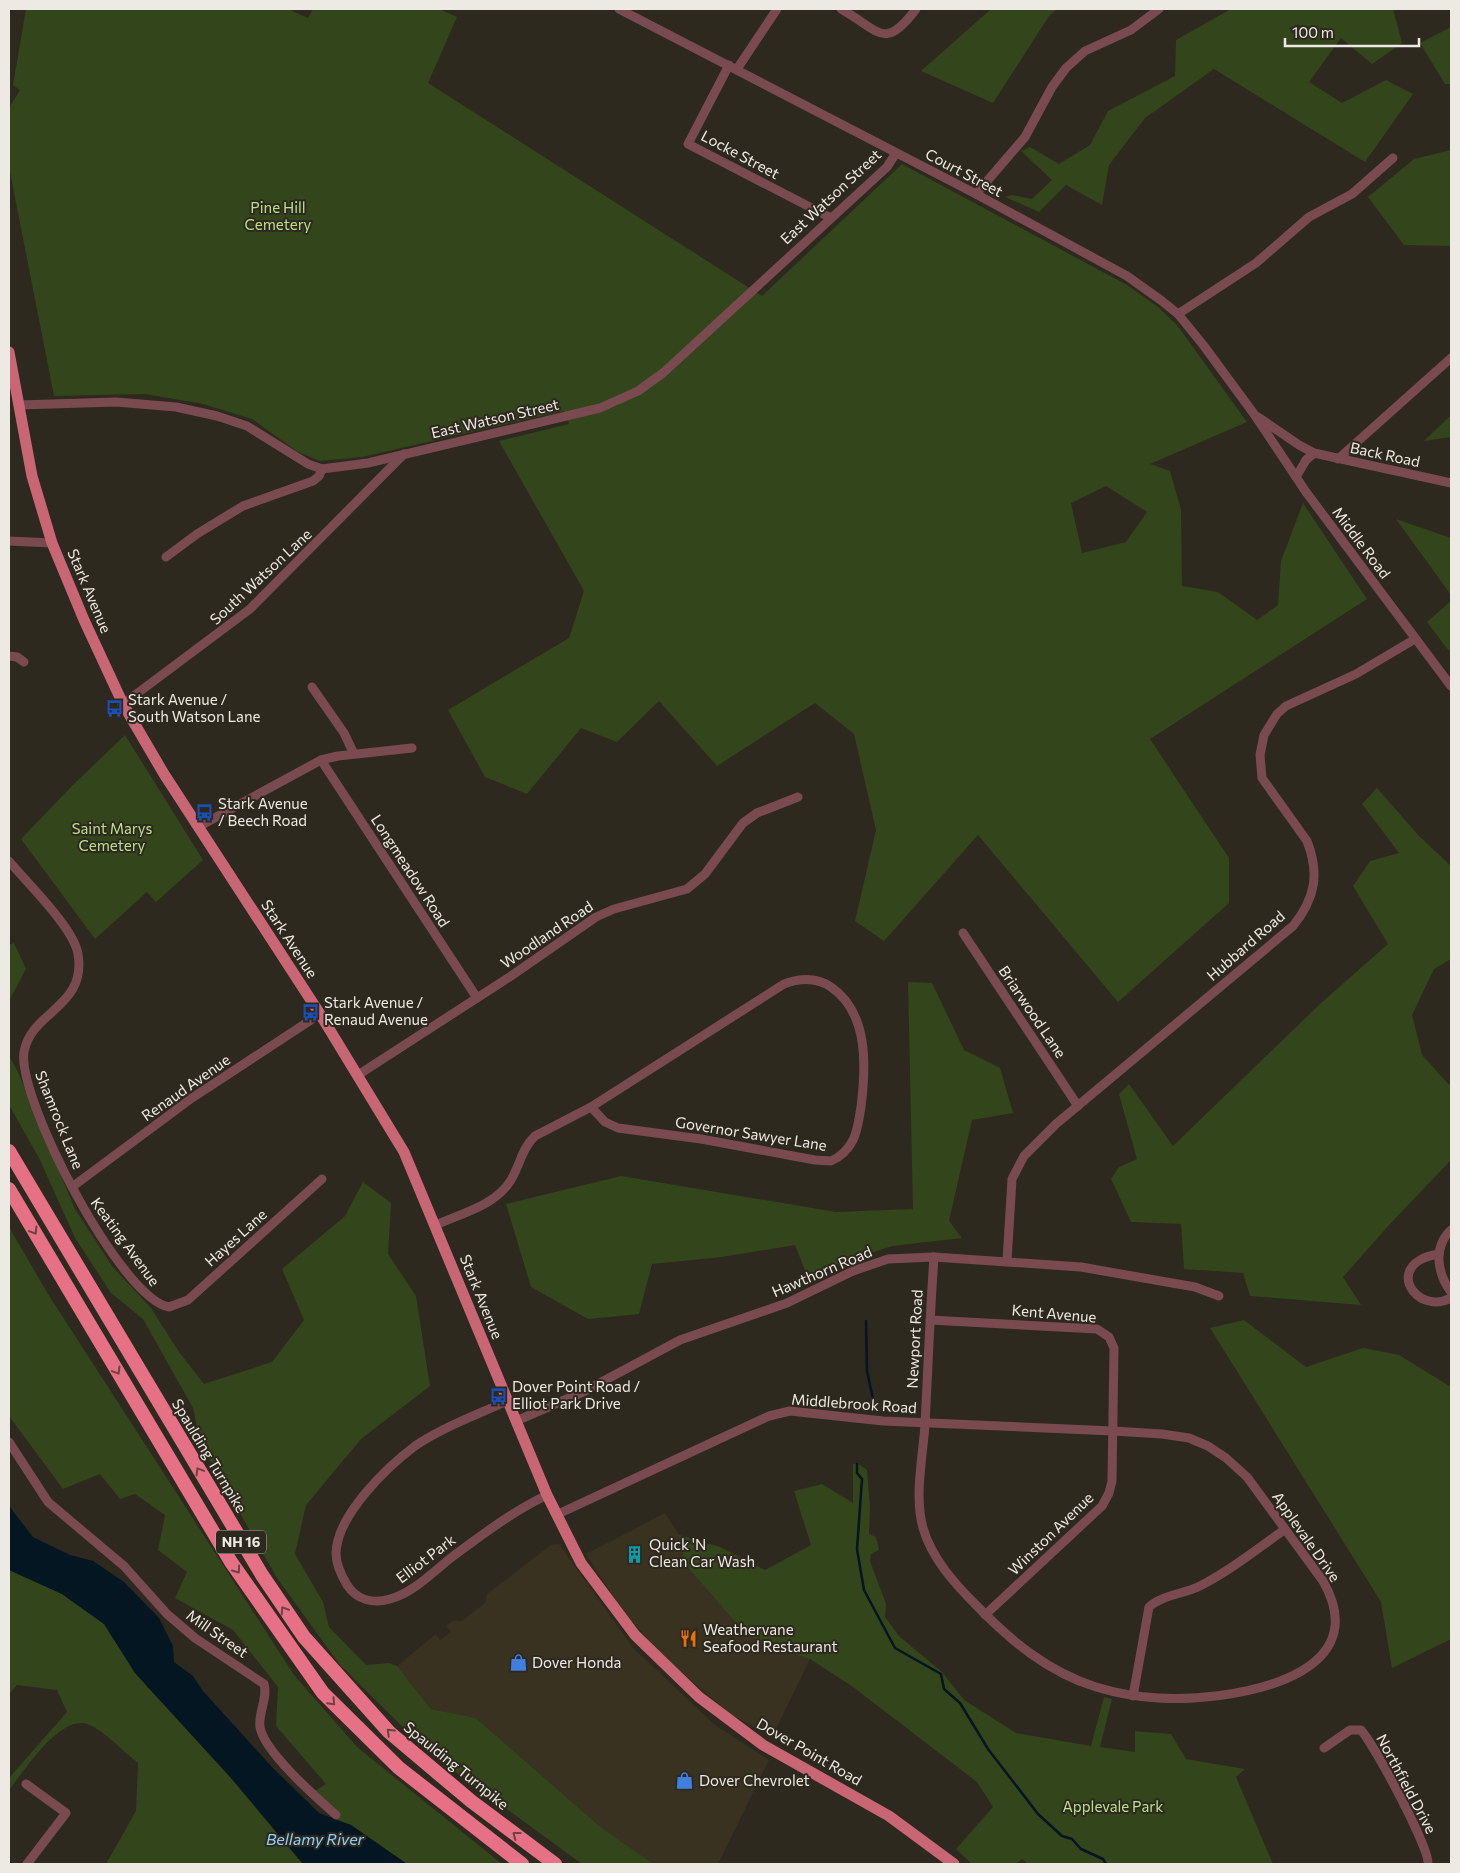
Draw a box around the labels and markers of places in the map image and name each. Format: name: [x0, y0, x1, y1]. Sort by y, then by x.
place label: Stark Avenue / South Watson Lane: [128, 690, 261, 725]
bus stop icon: Stark Avenue / South Watson Lane: [104, 699, 124, 719]
place label: Stark Avenue / Beech Road: [218, 794, 308, 829]
bus stop icon: Stark Avenue / Beech Road: [194, 803, 214, 823]
place label: Stark Avenue / Renaud Avenue: [324, 993, 428, 1028]
bus stop icon: Stark Avenue / Renaud Avenue: [300, 1002, 320, 1022]
place label: Dover Point Road / Elliot Park Drive: [512, 1377, 640, 1412]
bus stop icon: Dover Point Road / Elliot Park Drive: [488, 1386, 508, 1406]
place label: Quick 'N Clean Car Wash: [649, 1535, 755, 1570]
building icon: Quick 'N Clean Car Wash: [625, 1544, 645, 1564]
place label: Weathervane Seafood Restaurant: [703, 1620, 838, 1655]
restaurant icon: Weathervane Seafood Restaurant: [679, 1629, 699, 1649]
shop icon: Dover Honda: [508, 1653, 528, 1673]
place label: Dover Honda: [532, 1653, 621, 1671]
shop icon: Dover Chevrolet: [675, 1771, 695, 1791]
place label: Dover Chevrolet: [699, 1771, 810, 1789]

